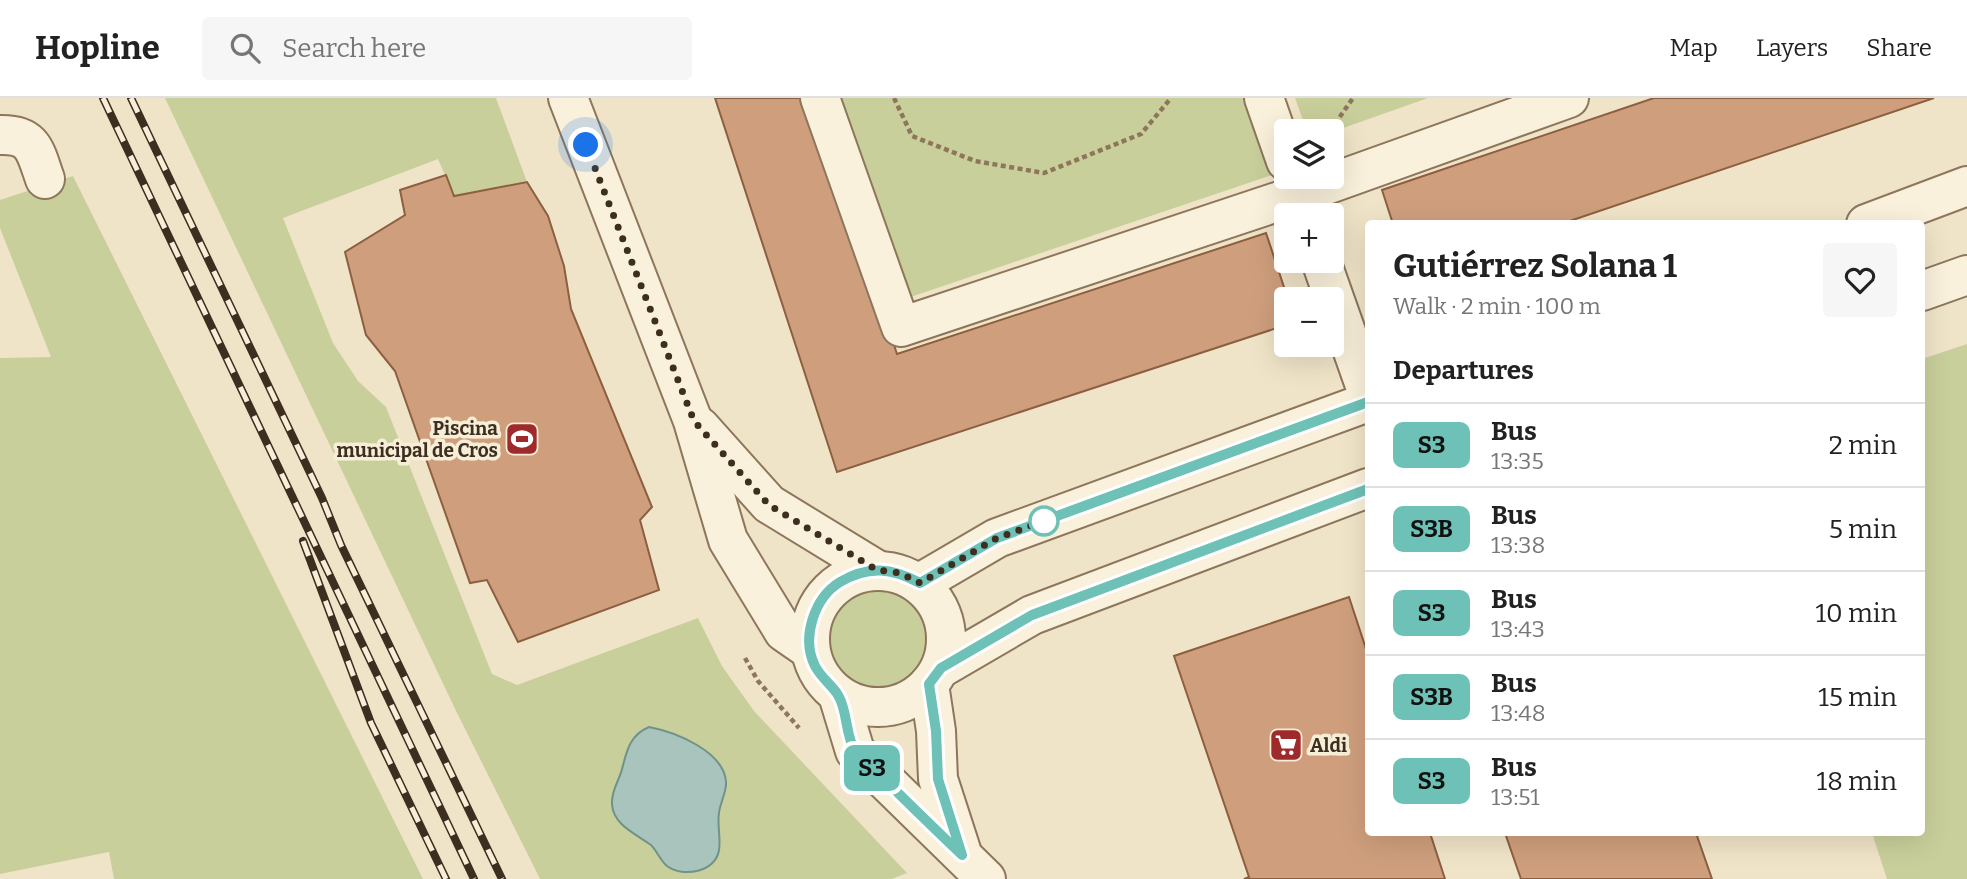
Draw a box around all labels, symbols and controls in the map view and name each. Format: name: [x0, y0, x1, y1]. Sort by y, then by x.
search box: [202, 17, 692, 80]
text: Hopline: [35, 28, 160, 68]
icon: search: [226, 29, 264, 67]
text: Search here: [282, 33, 426, 64]
text: Map: [1670, 34, 1718, 62]
text: Layers: [1756, 34, 1828, 62]
text: Share: [1866, 34, 1932, 62]
map controls: [1274, 119, 1344, 357]
button: layers: [1274, 119, 1344, 189]
your location: [568, 127, 603, 162]
button: +: [1274, 203, 1344, 273]
button: heart: [1823, 243, 1897, 317]
text: Gutiérrez Solana 1: [1393, 246, 1677, 286]
button: −: [1274, 287, 1344, 357]
text: Walk · 2 min · 100 m: [1393, 292, 1601, 320]
text: Departures: [1393, 355, 1534, 386]
text: Bus: [1491, 416, 1537, 447]
place label: Piscina municipal de Cros: [337, 417, 498, 462]
sports icon: Piscina municipal de Cros: [503, 420, 541, 458]
text: 2 min: [1829, 430, 1897, 461]
text: S3: [1417, 431, 1446, 459]
text: 13:35: [1491, 447, 1544, 475]
text: Bus: [1491, 500, 1537, 531]
unlabelled marker: [1029, 506, 1059, 536]
text: 5 min: [1829, 514, 1897, 545]
text: S3B: [1410, 515, 1453, 543]
text: 13:38: [1491, 531, 1545, 559]
text: Bus: [1491, 584, 1537, 615]
text: 10 min: [1816, 598, 1897, 629]
text: S3: [1417, 599, 1446, 627]
text: 13:43: [1491, 615, 1545, 643]
text: Bus: [1491, 668, 1537, 699]
text: 15 min: [1818, 682, 1897, 713]
text: S3B: [1410, 683, 1453, 711]
text: 13:48: [1491, 699, 1546, 727]
supermarket icon: Aldi: [1267, 726, 1305, 764]
place label: Aldi: [1310, 734, 1347, 757]
line badge: S3: [840, 745, 903, 791]
text: Bus: [1491, 752, 1537, 783]
text: S3: [858, 754, 886, 782]
text: 18 min: [1817, 766, 1897, 797]
text: S3: [1417, 767, 1446, 795]
text: 13:51: [1491, 783, 1540, 811]

